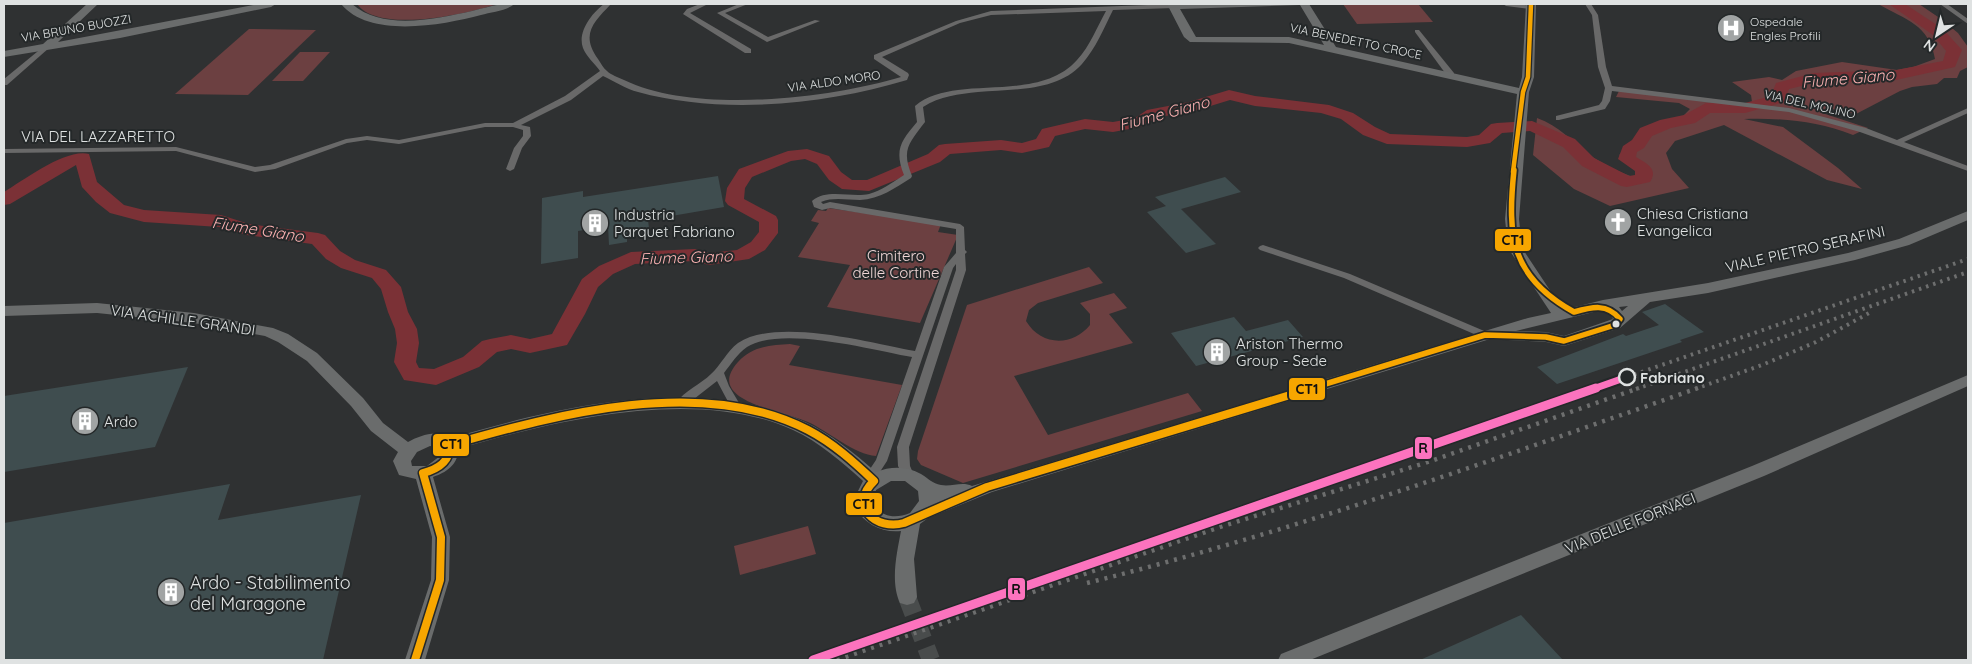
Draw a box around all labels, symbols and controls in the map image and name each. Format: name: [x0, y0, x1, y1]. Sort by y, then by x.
north arrow: [1912, 10, 1962, 60]
street label: VIA BRUNO BUOZZI: [20, 11, 132, 45]
hospital icon: Ospedale Engles Profili: [1716, 13, 1746, 43]
place label: Ospedale Engles Profili: [1750, 14, 1821, 43]
street label: VIA BENEDETTO CROCE: [1289, 20, 1423, 62]
text: N: [1920, 35, 1939, 56]
water label: Fiume Giano: [1801, 64, 1896, 92]
street label: VIA ALDO MORO: [787, 67, 881, 95]
street label: VIA DEL MOLINO: [1763, 86, 1857, 122]
water label: Fiume Giano: [1117, 91, 1213, 135]
street label: VIA DEL LAZZARETTO: [21, 127, 175, 146]
place label: Chiesa Cristiana Evangelica: [1637, 204, 1748, 240]
place label: Industria Parquet Fabriano: [614, 205, 735, 241]
church icon: Chiesa Cristiana Evangelica: [1603, 207, 1633, 237]
building icon: Industria Parquet Fabriano: [580, 208, 610, 238]
water label: Fiume Giano: [211, 212, 307, 246]
street label: VIALE PIETRO SERAFINI: [1723, 221, 1887, 277]
line badge: CT1: [1494, 228, 1532, 252]
text: CT1: [1502, 231, 1525, 249]
water label: Fiume Giano: [639, 245, 734, 269]
park label: Cimitero delle Cortine: [853, 246, 939, 282]
street label: VIA ACHILLE GRANDI: [110, 300, 256, 340]
unlabelled marker: [1611, 319, 1621, 329]
place label: Ariston Thermo Group - Sede: [1236, 334, 1343, 370]
building icon: Ariston Thermo Group - Sede: [1202, 337, 1232, 367]
marker: Fabriano: [1618, 368, 1636, 386]
place label: Fabriano: [1640, 368, 1705, 387]
line badge: CT1: [1288, 377, 1326, 401]
text: CT1: [1296, 380, 1319, 398]
building icon: Ardo: [70, 406, 100, 436]
place label: Ardo: [104, 412, 137, 431]
line badge: CT1: [432, 433, 470, 457]
text: CT1: [440, 435, 463, 453]
line badge: R: [1414, 436, 1433, 460]
text: R: [1418, 439, 1428, 457]
street label: VIA DELLE FORNACI: [1562, 488, 1698, 558]
line badge: CT1: [845, 492, 883, 516]
text: CT1: [853, 495, 876, 513]
place label: Ardo - Stabilimento del Maragone: [190, 571, 351, 615]
building icon: Ardo - Stabilimento del Maragone: [156, 577, 186, 607]
line badge: R: [1007, 577, 1026, 601]
text: R: [1011, 580, 1021, 598]

